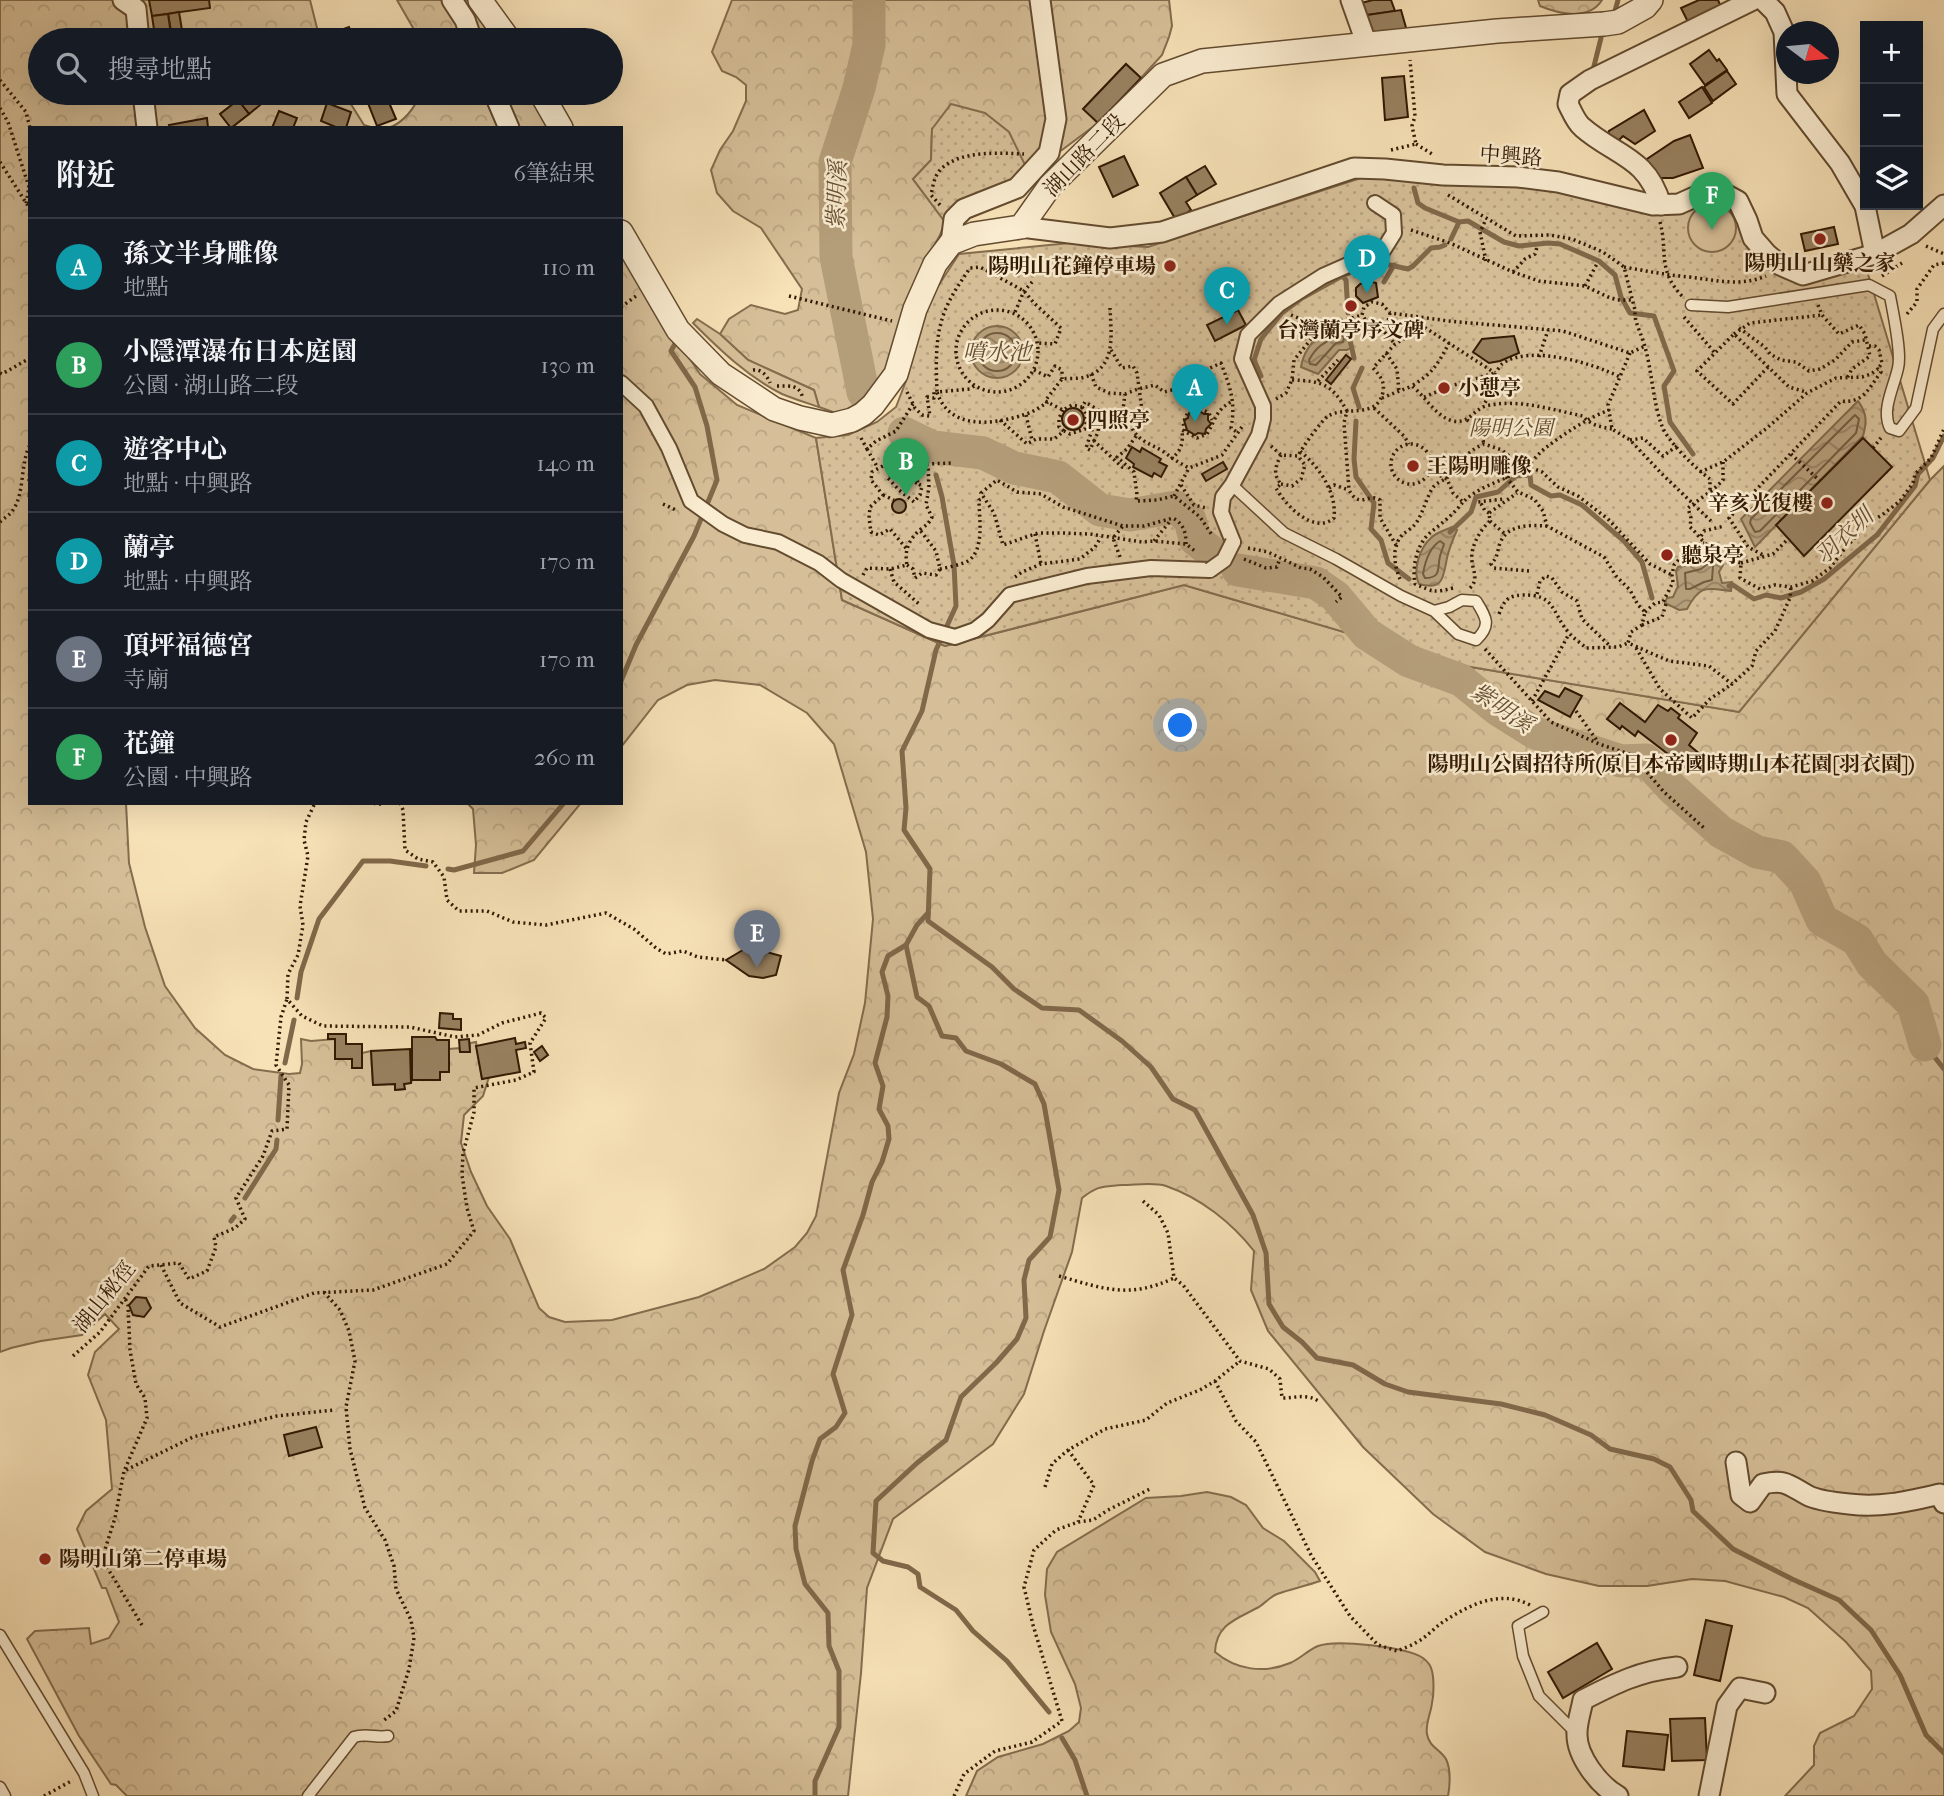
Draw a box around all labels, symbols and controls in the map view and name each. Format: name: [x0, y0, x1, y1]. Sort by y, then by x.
north arrow: [1776, 21, 1839, 84]
map controls: [1860, 21, 1923, 210]
button: +: [1860, 21, 1923, 84]
search box: [28, 28, 623, 105]
icon: search: [52, 48, 90, 86]
text: 搜尋地點: [108, 54, 212, 85]
button: −: [1860, 84, 1923, 147]
street label: 湖山路二段: [1039, 109, 1129, 201]
street label: 中興路: [1479, 142, 1543, 170]
button: layers: [1860, 147, 1923, 210]
water label: 紫明溪: [822, 157, 852, 230]
text: 附近: [56, 158, 116, 193]
text: 6筆結果: [514, 160, 595, 187]
pin: F: [1689, 172, 1735, 230]
marker: 陽明山 山藥之家: [1812, 231, 1828, 247]
pin: D: [1344, 235, 1390, 293]
text: 孫文半身雕像: [123, 238, 279, 269]
place label: 陽明山 山藥之家: [1744, 251, 1896, 275]
text: A: [72, 254, 86, 281]
text: 110 m: [542, 254, 595, 281]
place label: 陽明山花鐘停車場: [988, 254, 1156, 278]
marker: 陽明山花鐘停車場: [1162, 258, 1178, 274]
pin: C: [1204, 267, 1250, 325]
text: 地點: [123, 274, 169, 301]
marker: 台灣蘭亭序文碑: [1343, 298, 1359, 314]
place label: 台灣蘭亭序文碑: [1278, 318, 1425, 342]
text: 小隱潭瀑布日本庭園: [123, 336, 357, 367]
water label: 噴水池: [963, 339, 1035, 366]
text: B: [72, 352, 86, 379]
text: 130 m: [541, 352, 595, 379]
pin: A: [1172, 364, 1218, 422]
text: 公園 · 湖山路二段: [123, 372, 299, 399]
place label: 小憇亭: [1458, 376, 1521, 400]
marker: 小憇亭: [1436, 380, 1452, 396]
place label: 四照亭: [1087, 408, 1150, 432]
marker: 四照亭: [1065, 412, 1081, 428]
park label: 陽明公園: [1469, 416, 1556, 440]
text: 遊客中心: [123, 434, 227, 465]
pin: B: [883, 438, 929, 496]
text: C: [71, 450, 87, 477]
text: 140 m: [536, 450, 595, 477]
place label: 王陽明雕像: [1427, 454, 1532, 478]
marker: 王陽明雕像: [1405, 458, 1421, 474]
text: 地點 · 中興路: [123, 470, 253, 497]
place label: 辛亥光復樓: [1708, 491, 1813, 515]
marker: 辛亥光復樓: [1819, 495, 1835, 511]
water label: 羽衣圳: [1810, 500, 1881, 569]
text: 蘭亭: [123, 532, 175, 563]
place label: 聽泉亭: [1681, 543, 1744, 567]
marker: 聽泉亭: [1659, 547, 1675, 563]
text: D: [70, 548, 88, 575]
text: 170 m: [539, 548, 595, 575]
text: 地點 · 中興路: [123, 568, 253, 595]
text: 頂坪福德宮: [123, 630, 253, 661]
text: E: [72, 646, 86, 673]
text: 170 m: [539, 646, 595, 673]
text: 寺廟: [123, 666, 169, 693]
water label: 紫明溪: [1466, 678, 1541, 740]
your location: [1163, 708, 1197, 742]
text: 花鐘: [123, 728, 175, 759]
marker: 陽明山公園招待所(原日本帝國時期山本花園[羽衣園]): [1663, 732, 1679, 748]
text: F: [73, 744, 85, 771]
text: 260 m: [534, 744, 595, 771]
place label: 陽明山公園招待所(原日本帝國時期山本花園[羽衣園]): [1427, 752, 1915, 776]
text: 公園 · 中興路: [123, 764, 253, 791]
pin: E: [734, 910, 780, 968]
street label: 湖山秘徑: [68, 1257, 140, 1337]
place label: 陽明山第二停車場: [59, 1547, 227, 1571]
marker: 陽明山第二停車場: [37, 1551, 53, 1567]

